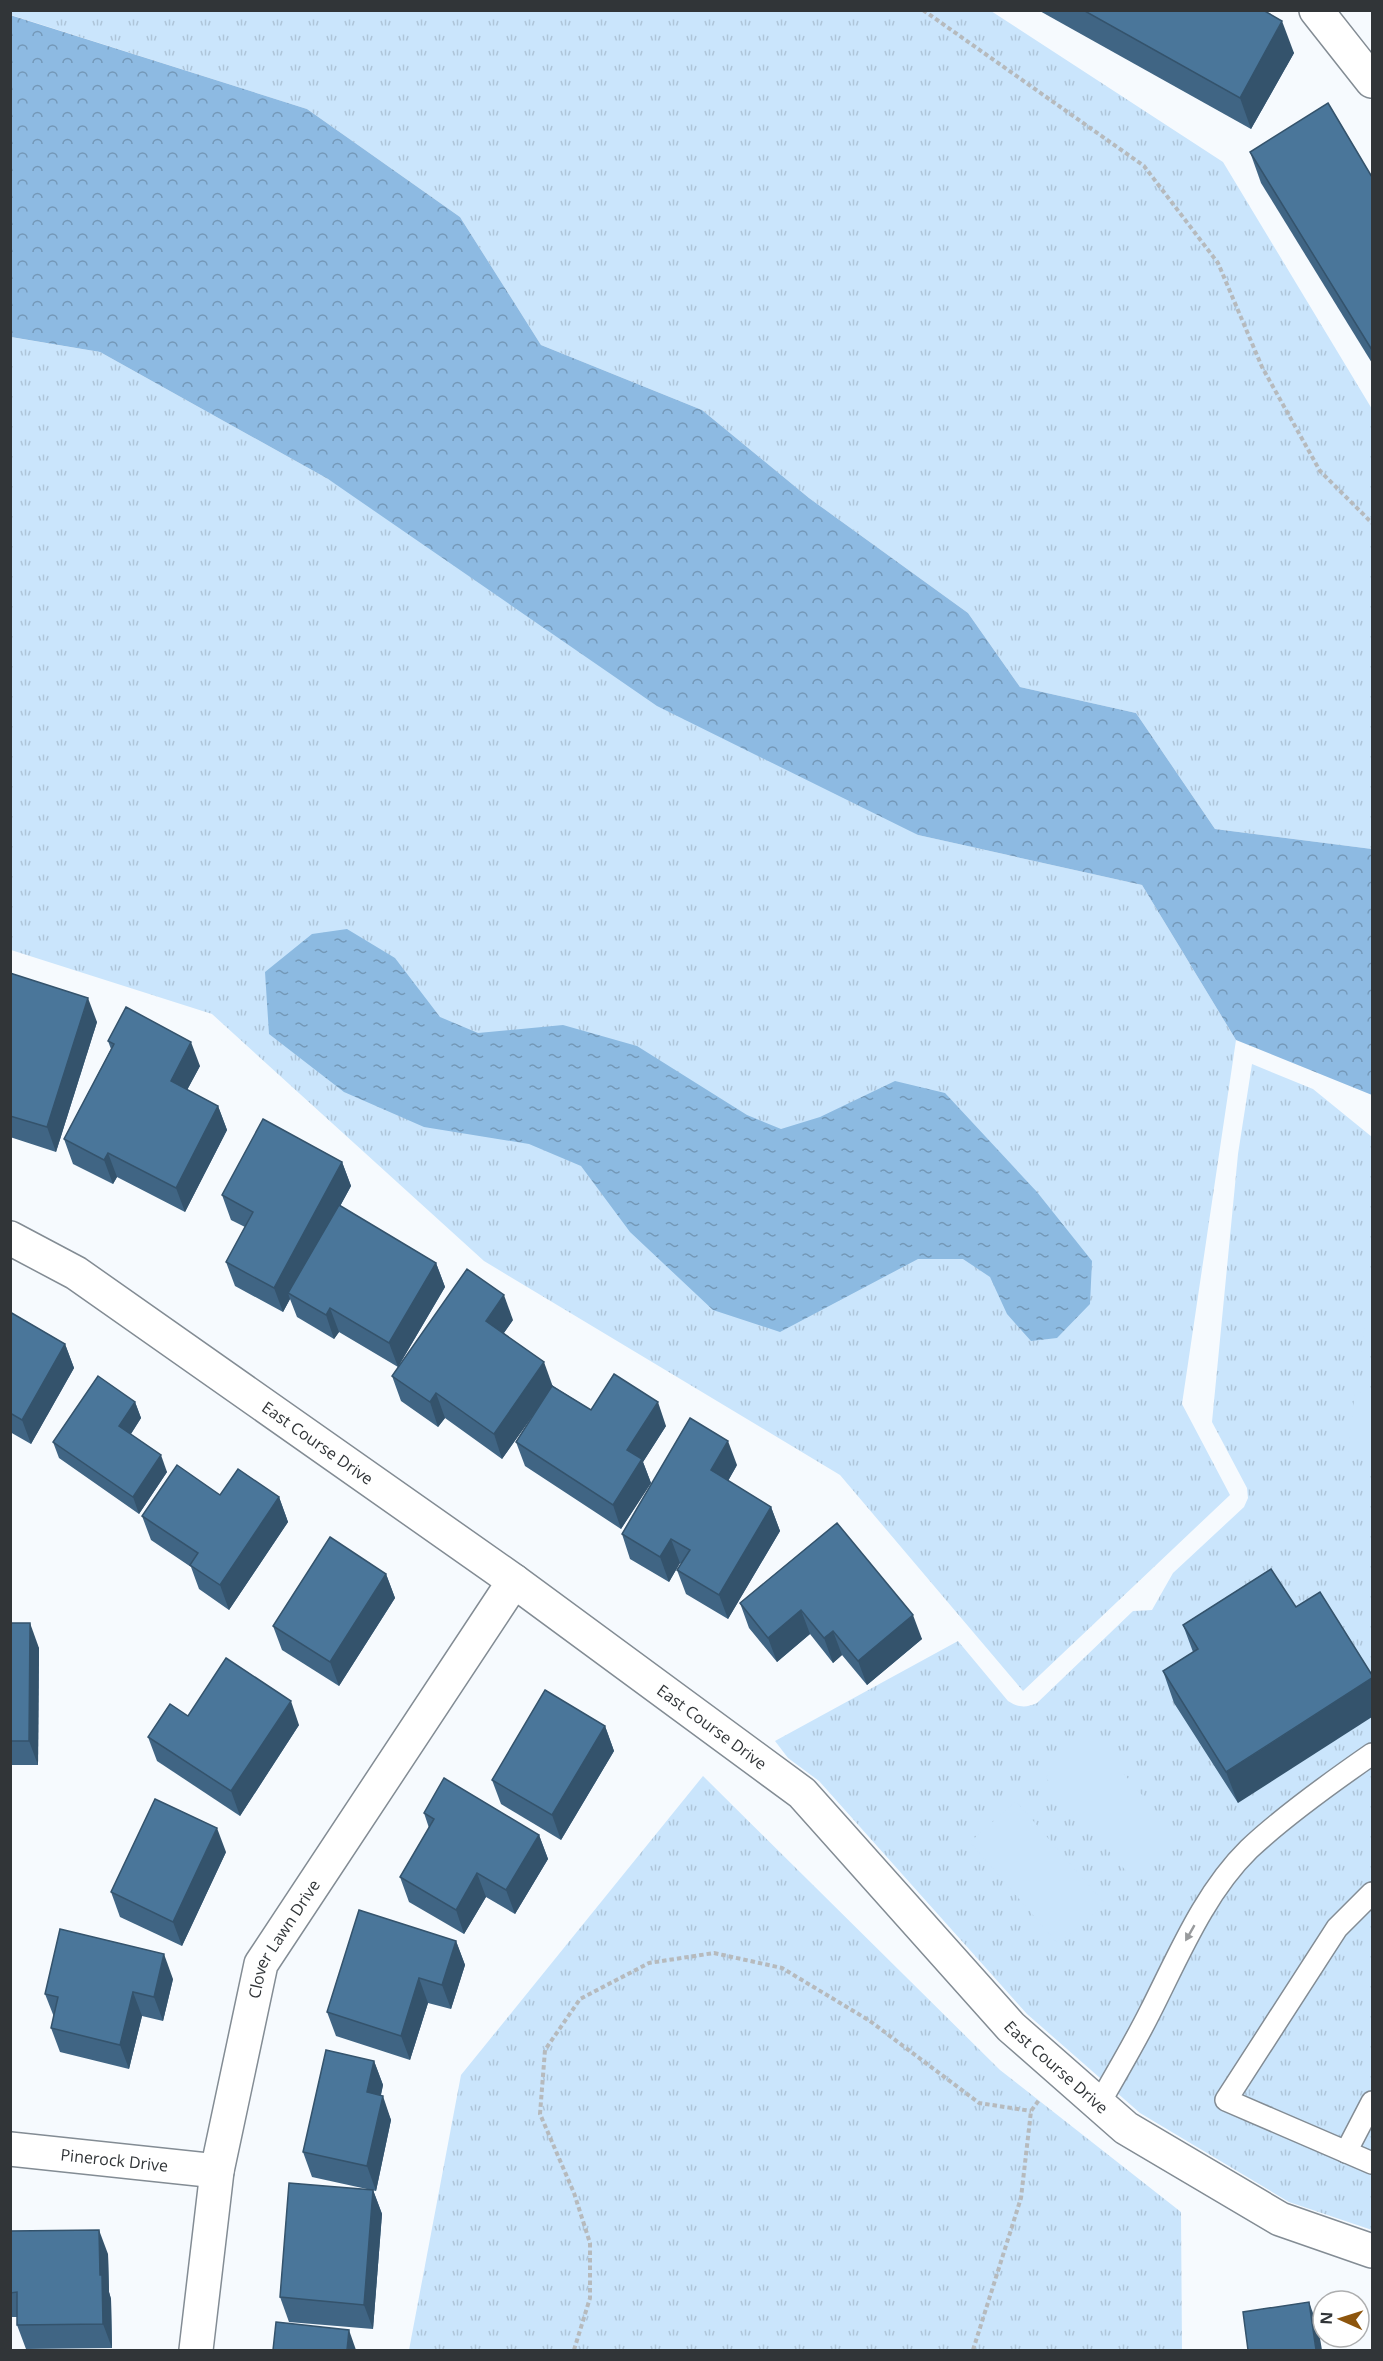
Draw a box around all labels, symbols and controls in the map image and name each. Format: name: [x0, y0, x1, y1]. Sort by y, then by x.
street label: East Course Drive: [258, 1396, 378, 1490]
street label: East Course Drive: [653, 1679, 771, 1775]
street label: Clover Lawn Drive: [243, 1875, 325, 2001]
one-way arrow: [1185, 1925, 1196, 1941]
street label: East Course Drive: [999, 2016, 1113, 2119]
street label: Pinerock Drive: [60, 2143, 169, 2177]
north arrow: [1311, 2289, 1371, 2349]
text: N: [1315, 2311, 1337, 2325]

